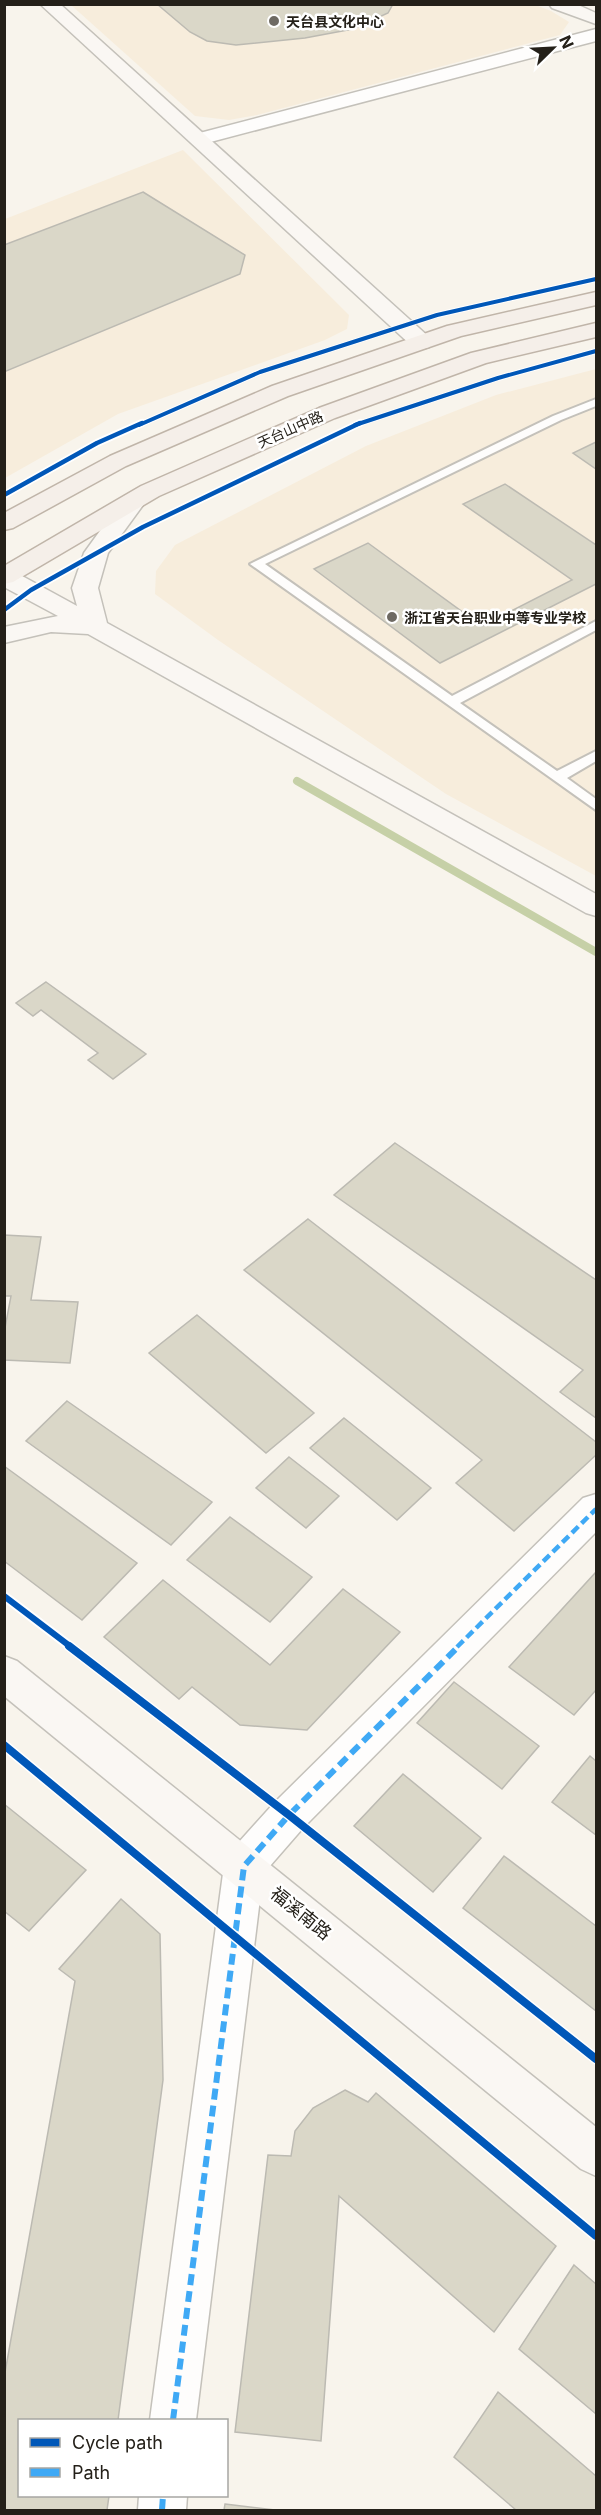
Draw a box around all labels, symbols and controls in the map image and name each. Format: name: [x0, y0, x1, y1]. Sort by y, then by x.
place label: 天台县文化中心: [286, 13, 384, 30]
marker: 天台县文化中心: [267, 14, 281, 28]
north arrow: [523, 18, 583, 78]
text: N: [555, 32, 578, 52]
street label: 天台山中路: [255, 407, 325, 451]
place label: 浙江省天台职业中等专业学校: [404, 609, 586, 626]
marker: 浙江省天台职业中等专业学校: [385, 610, 399, 624]
street label: 福溪南路: [266, 1882, 336, 1944]
legend: [18, 2419, 228, 2497]
text: Cycle path: [72, 2432, 163, 2453]
text: Path: [72, 2462, 110, 2483]

